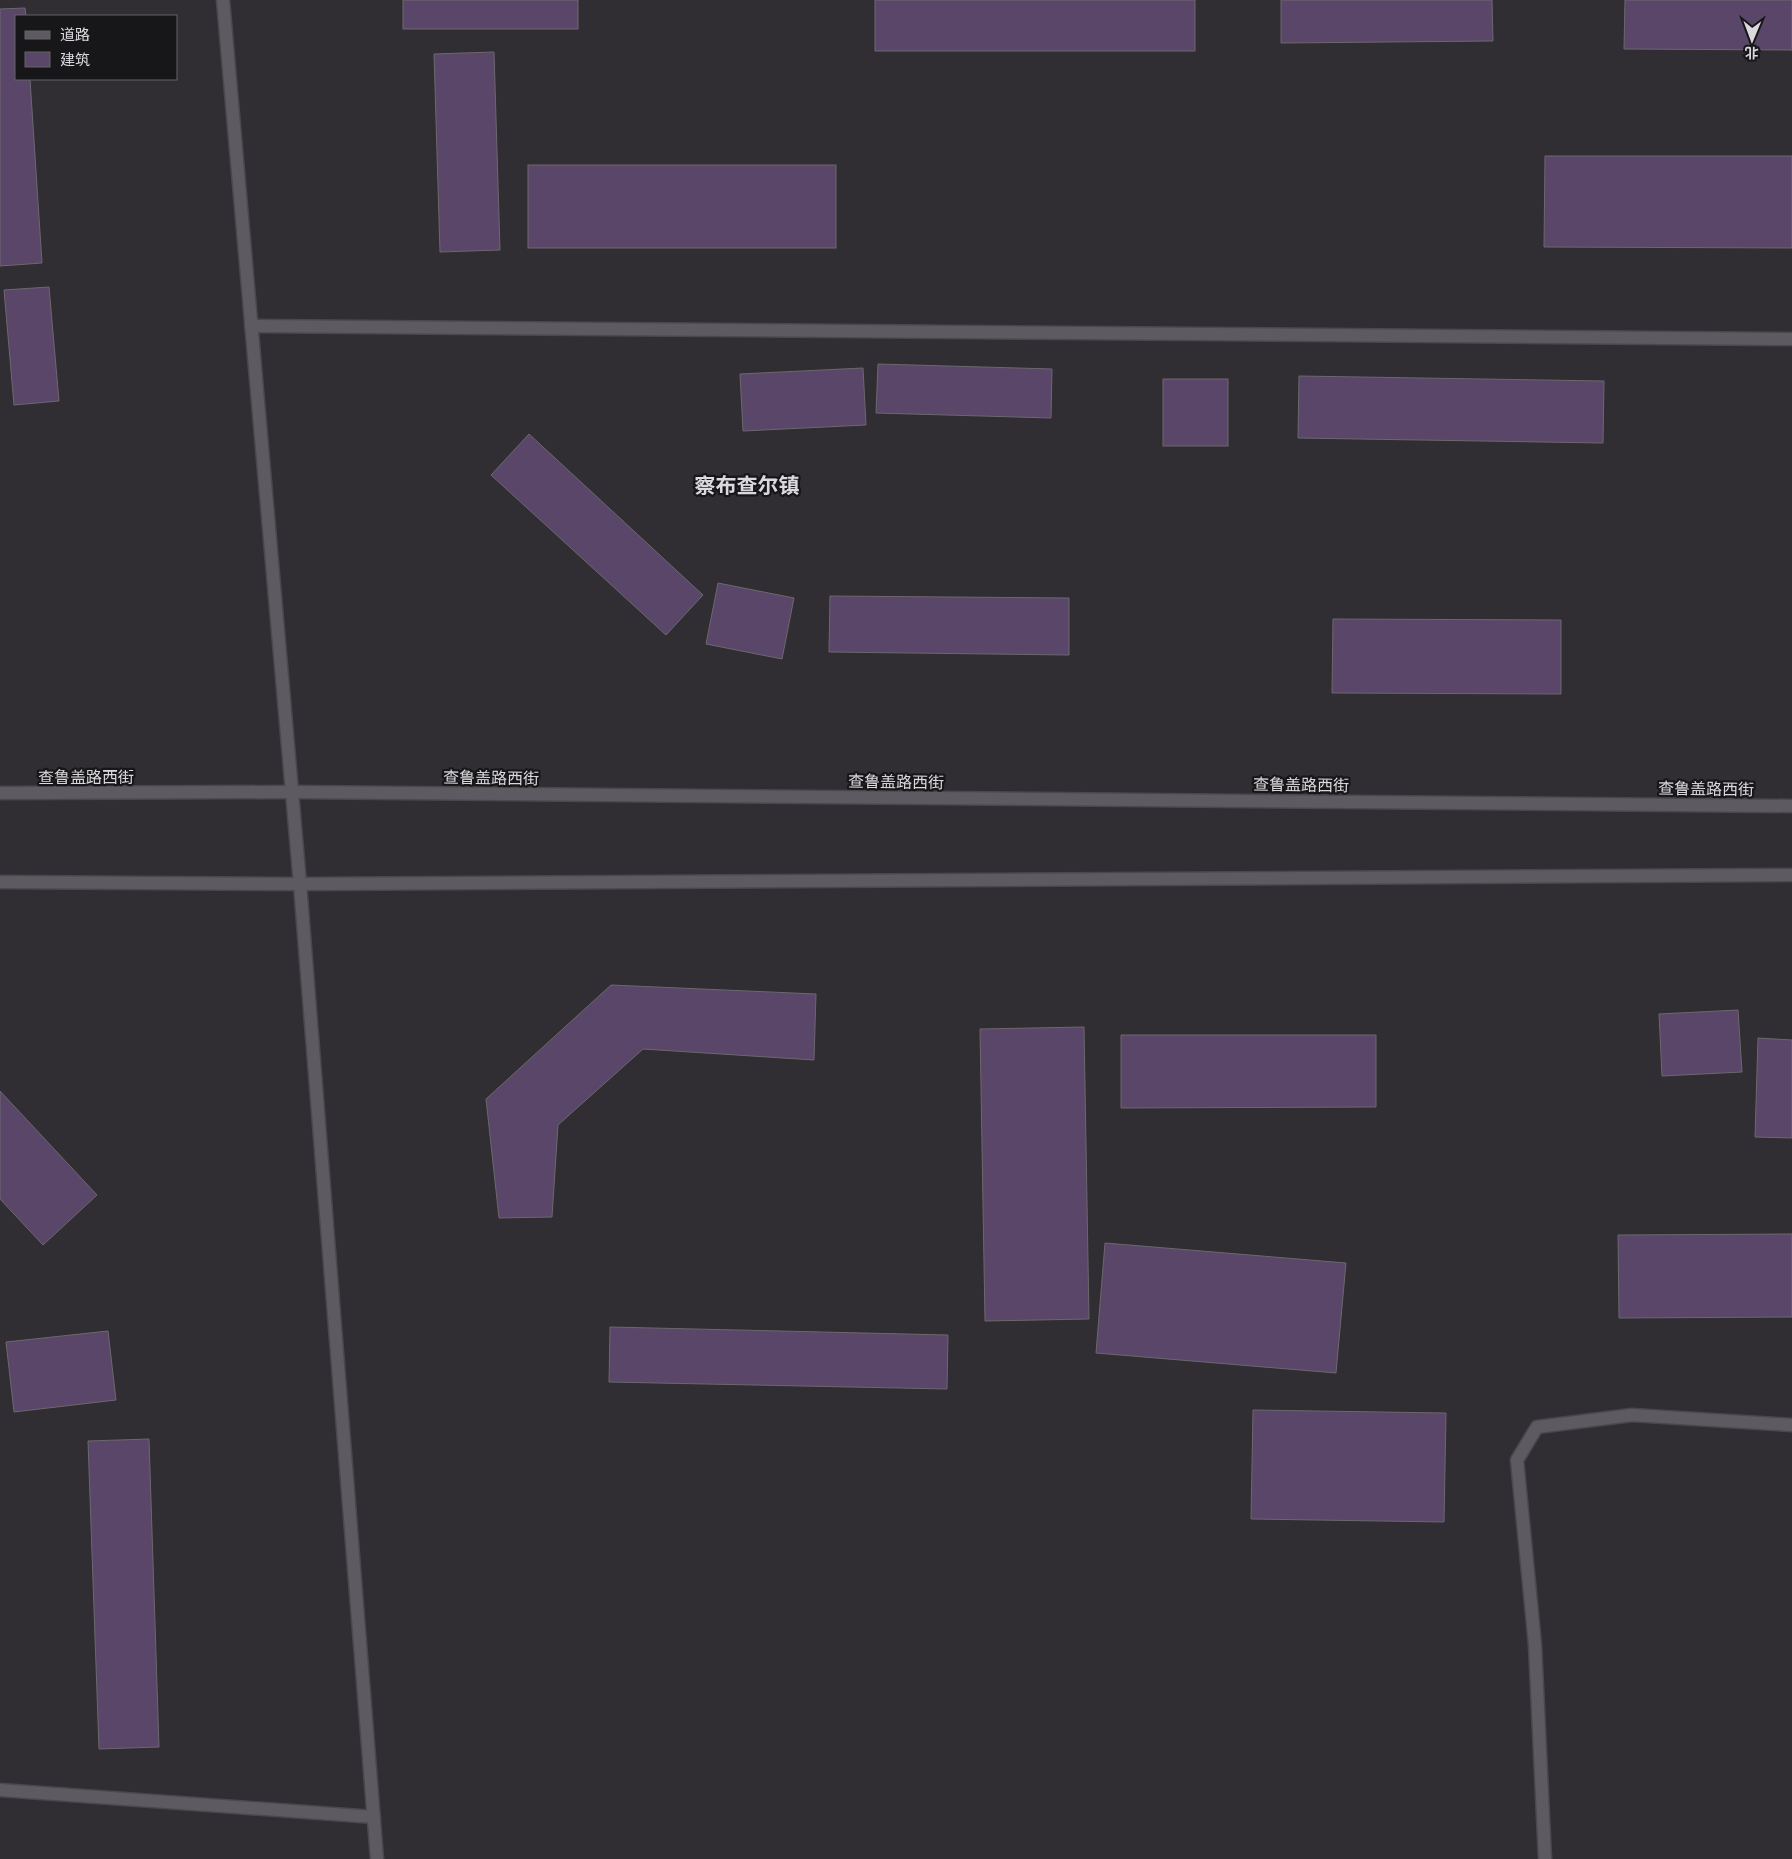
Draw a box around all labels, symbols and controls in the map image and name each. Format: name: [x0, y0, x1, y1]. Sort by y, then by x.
legend: [15, 15, 178, 80]
north arrow: [1727, 15, 1777, 65]
text: 道路: [60, 25, 90, 45]
text: 北: [1745, 44, 1759, 62]
text: 建筑: [60, 50, 90, 70]
district label: 察布查尔镇: [695, 472, 800, 500]
street label: 查鲁盖路西街: [38, 767, 134, 788]
street label: 查鲁盖路西街: [443, 767, 539, 789]
street label: 查鲁盖路西街: [848, 771, 944, 793]
street label: 查鲁盖路西街: [1253, 774, 1349, 796]
street label: 查鲁盖路西街: [1658, 778, 1754, 800]

